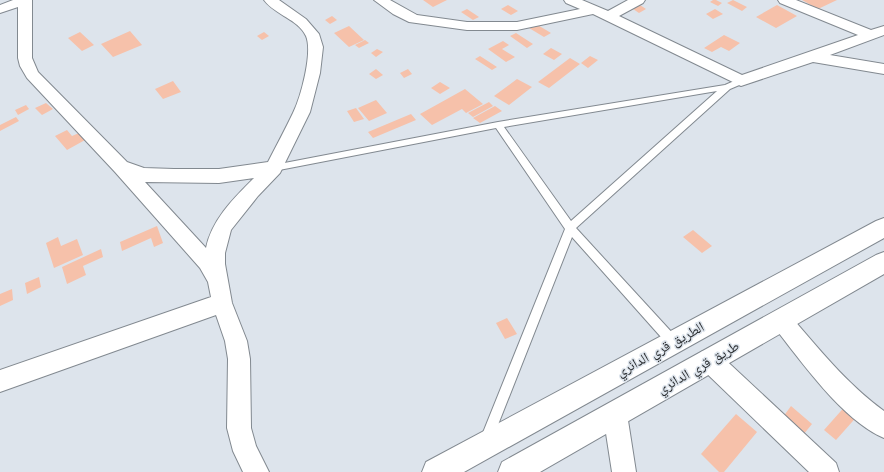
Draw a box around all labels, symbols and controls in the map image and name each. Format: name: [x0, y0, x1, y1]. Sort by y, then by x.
street label: الطريق قري الدائري: [613, 318, 707, 380]
street label: طريق قري الدائري: [654, 337, 742, 397]

